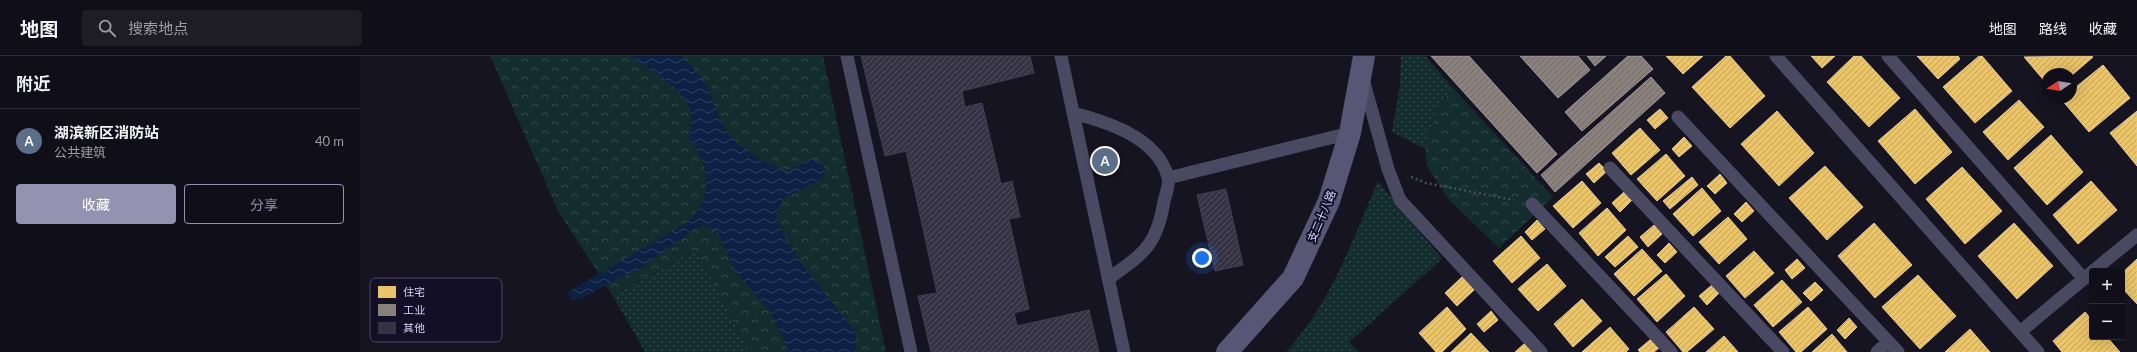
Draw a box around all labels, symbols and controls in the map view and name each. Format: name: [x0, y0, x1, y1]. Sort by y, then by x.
search box: [82, 10, 362, 46]
text: 地图: [20, 17, 58, 40]
icon: search: [96, 17, 118, 39]
text: 搜索地点: [128, 19, 188, 37]
text: 地图: [1989, 20, 2017, 37]
text: 路线: [2039, 20, 2067, 37]
text: 收藏: [2089, 20, 2117, 37]
north arrow: [2041, 68, 2077, 104]
text: 附近: [16, 73, 50, 94]
text: 湖滨新区消防站: [54, 123, 159, 141]
text: A: [24, 133, 34, 149]
text: 40 m: [315, 133, 344, 149]
text: 公共建筑: [54, 144, 106, 160]
pin: A: [1092, 146, 1118, 176]
button: 收藏: [16, 184, 176, 224]
button: 分享: [184, 184, 344, 224]
street label: 支二十八路: [1304, 188, 1338, 244]
your location: [1192, 248, 1212, 268]
map controls: [2089, 268, 2125, 340]
button: +: [2089, 268, 2125, 304]
legend: [370, 278, 502, 342]
text: 住宅: [403, 285, 425, 298]
text: 工业: [403, 303, 425, 316]
button: −: [2089, 304, 2125, 340]
text: 其他: [403, 321, 425, 334]

